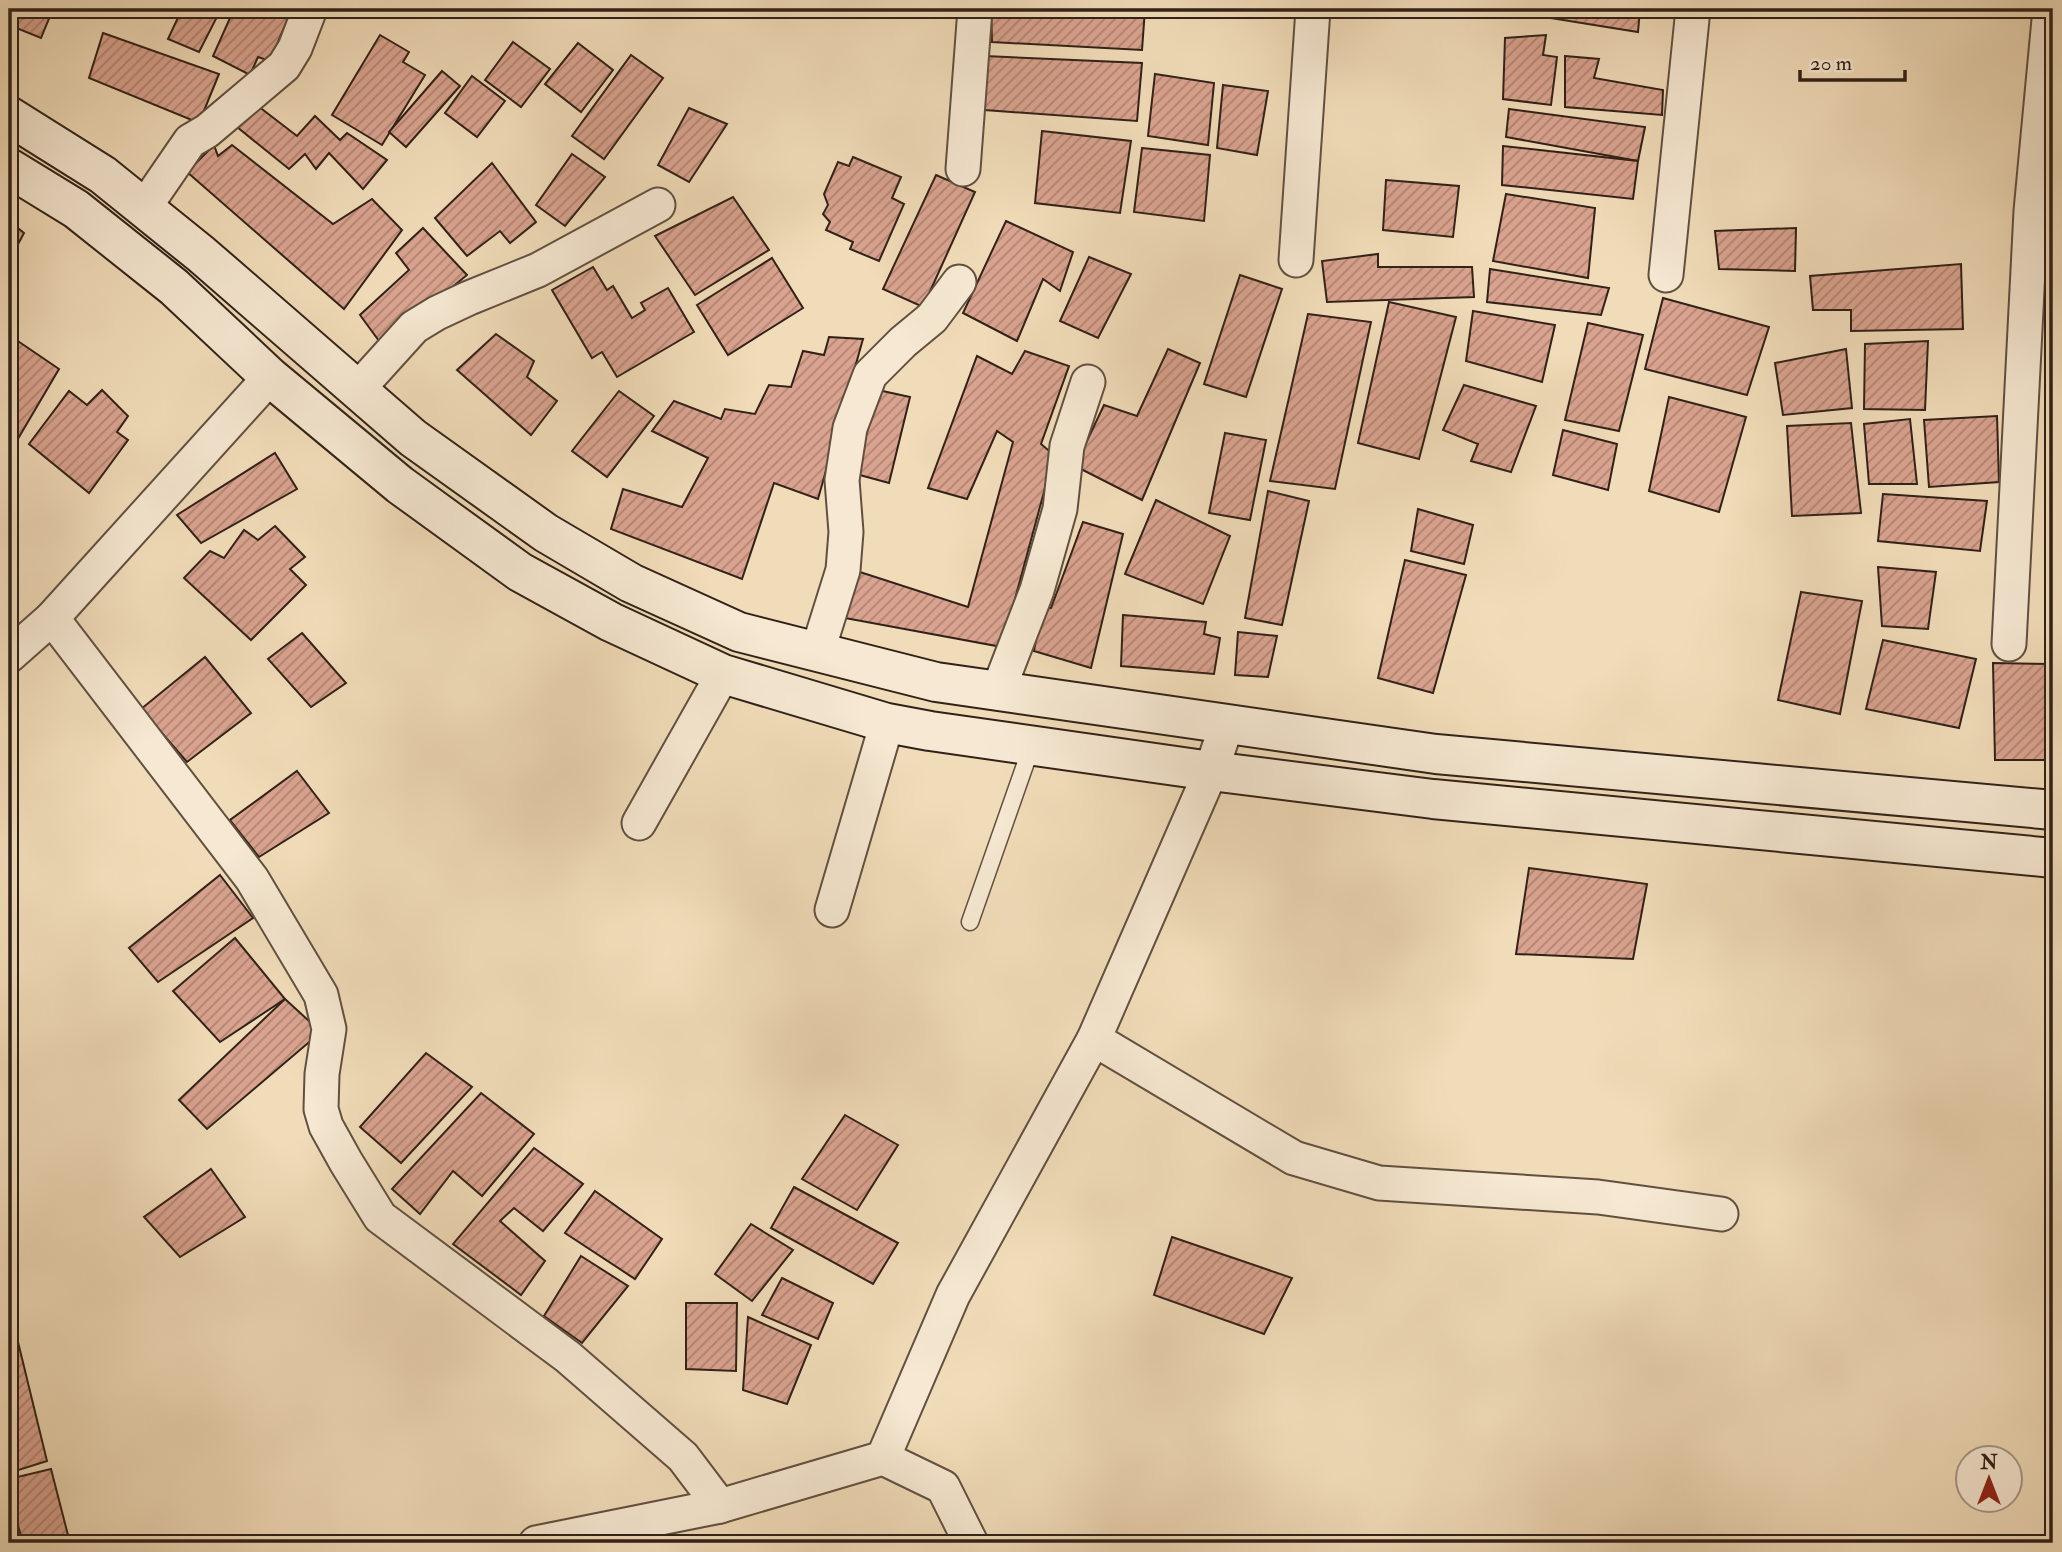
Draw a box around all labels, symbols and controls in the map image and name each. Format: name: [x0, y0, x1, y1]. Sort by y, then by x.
scale bar: [1800, 38, 1904, 82]
text: 20 m: [1810, 50, 1852, 77]
north arrow: [1954, 1444, 2024, 1514]
text: N: [1979, 1451, 1998, 1475]

